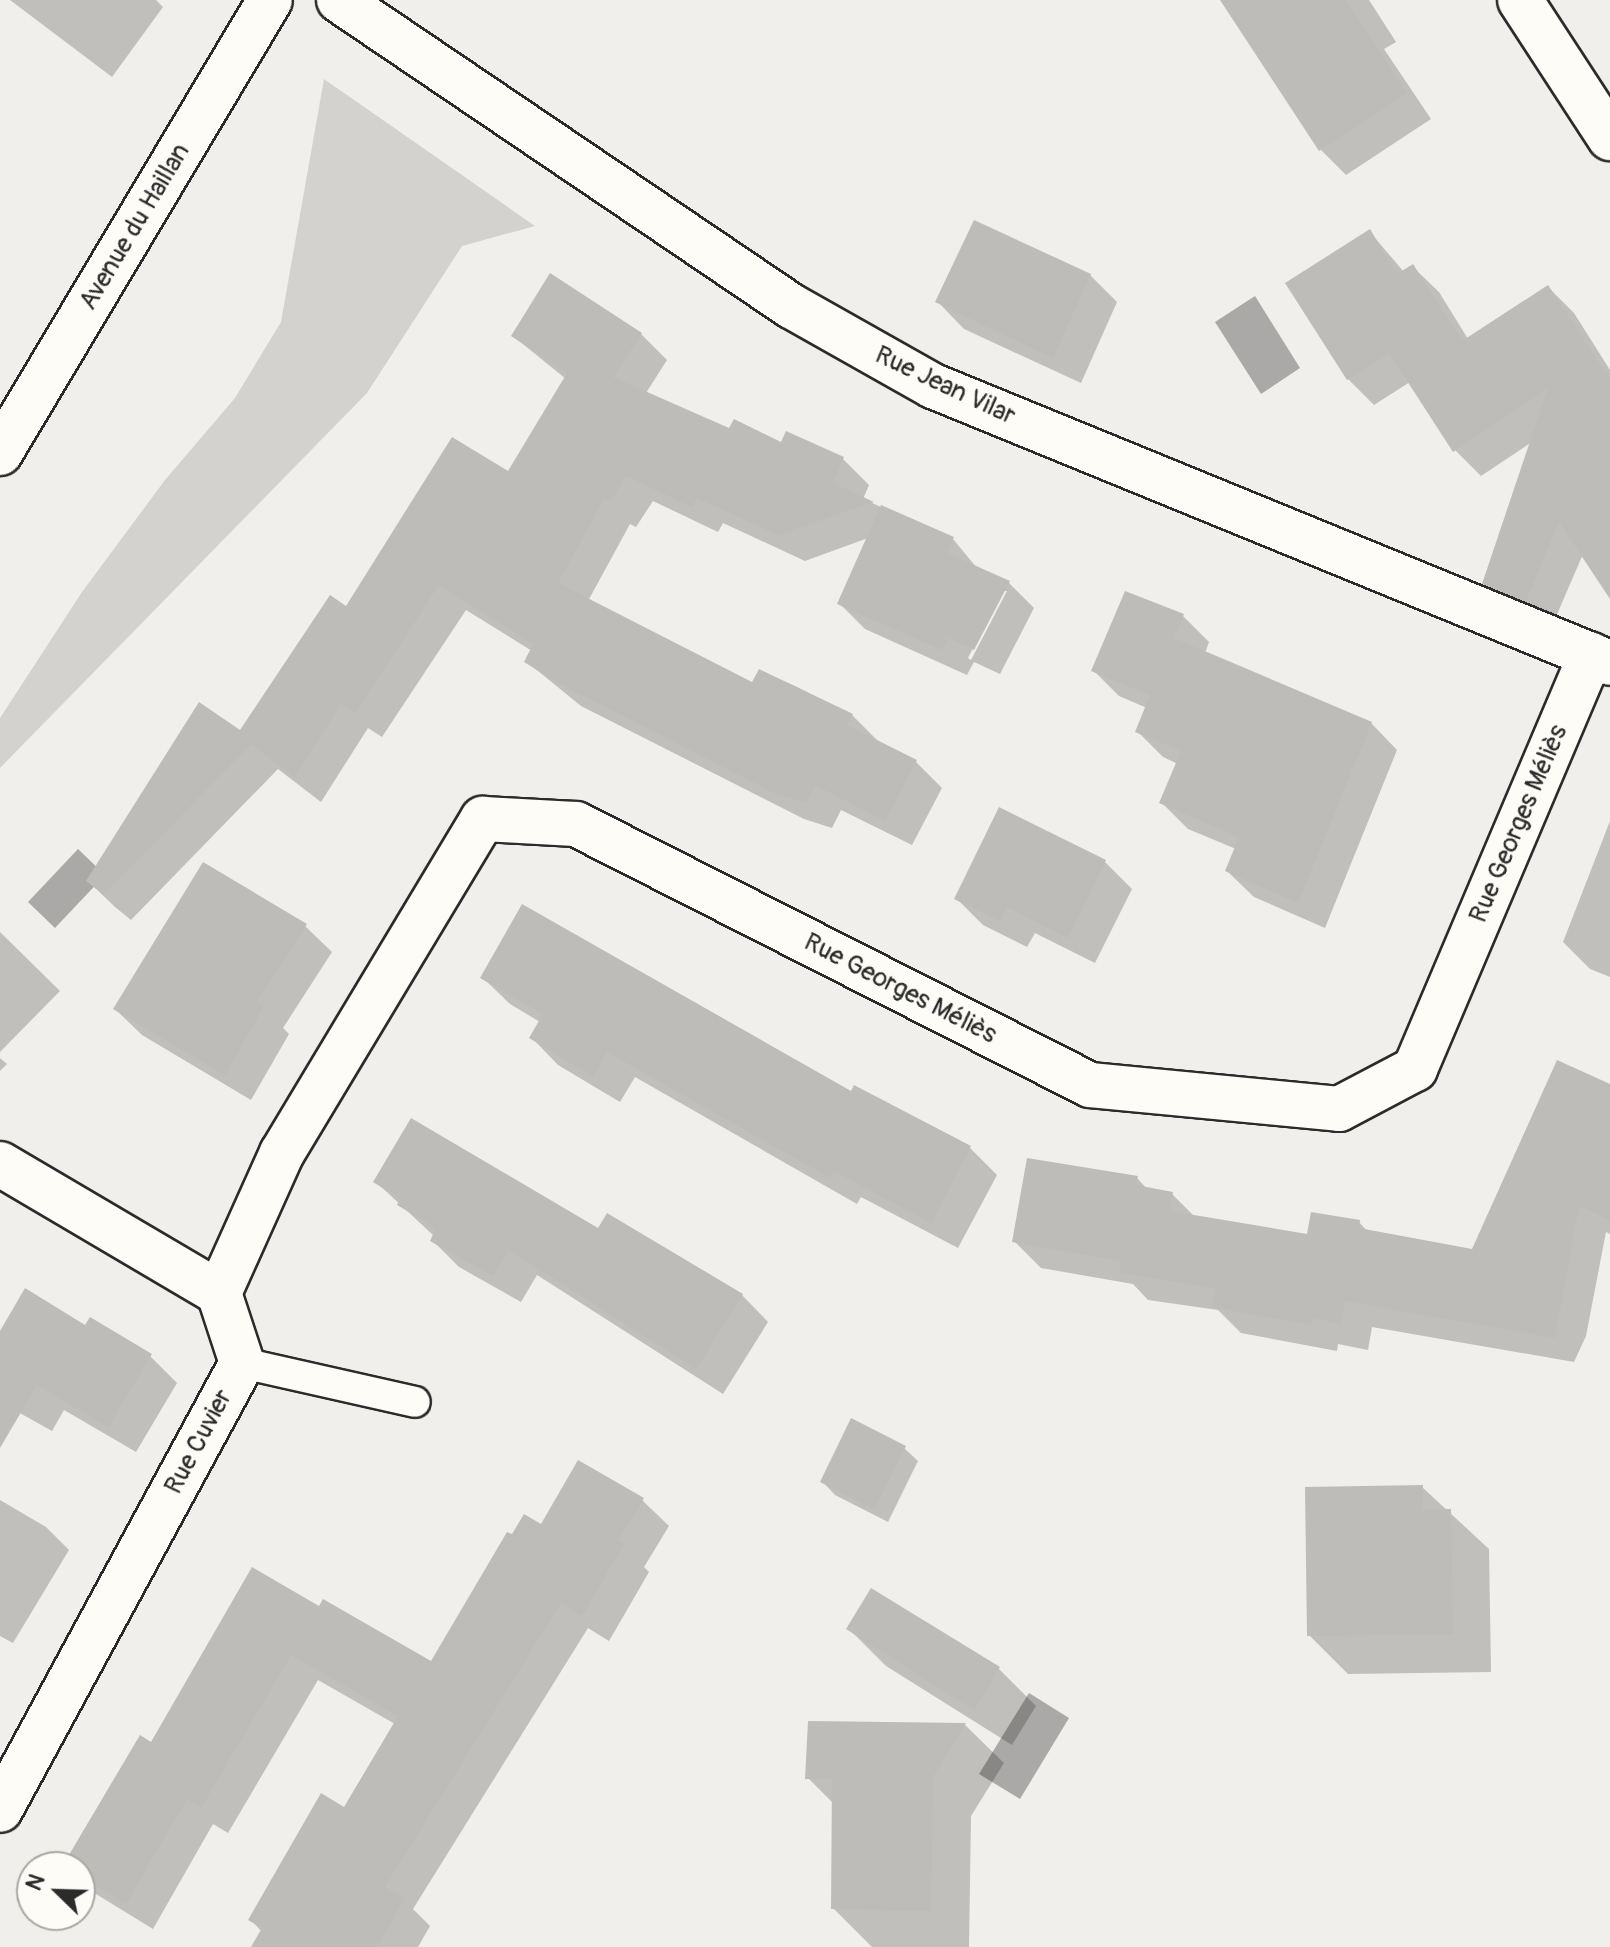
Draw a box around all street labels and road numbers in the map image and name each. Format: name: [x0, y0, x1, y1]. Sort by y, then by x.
street label: Avenue du Haillan: [73, 138, 197, 316]
street label: Rue Jean Vilar: [870, 340, 1020, 432]
street label: Rue Georges Méliès: [1463, 720, 1575, 928]
street label: Rue Georges Méliès: [799, 927, 1001, 1051]
street label: Rue Cuvier: [158, 1384, 240, 1500]

